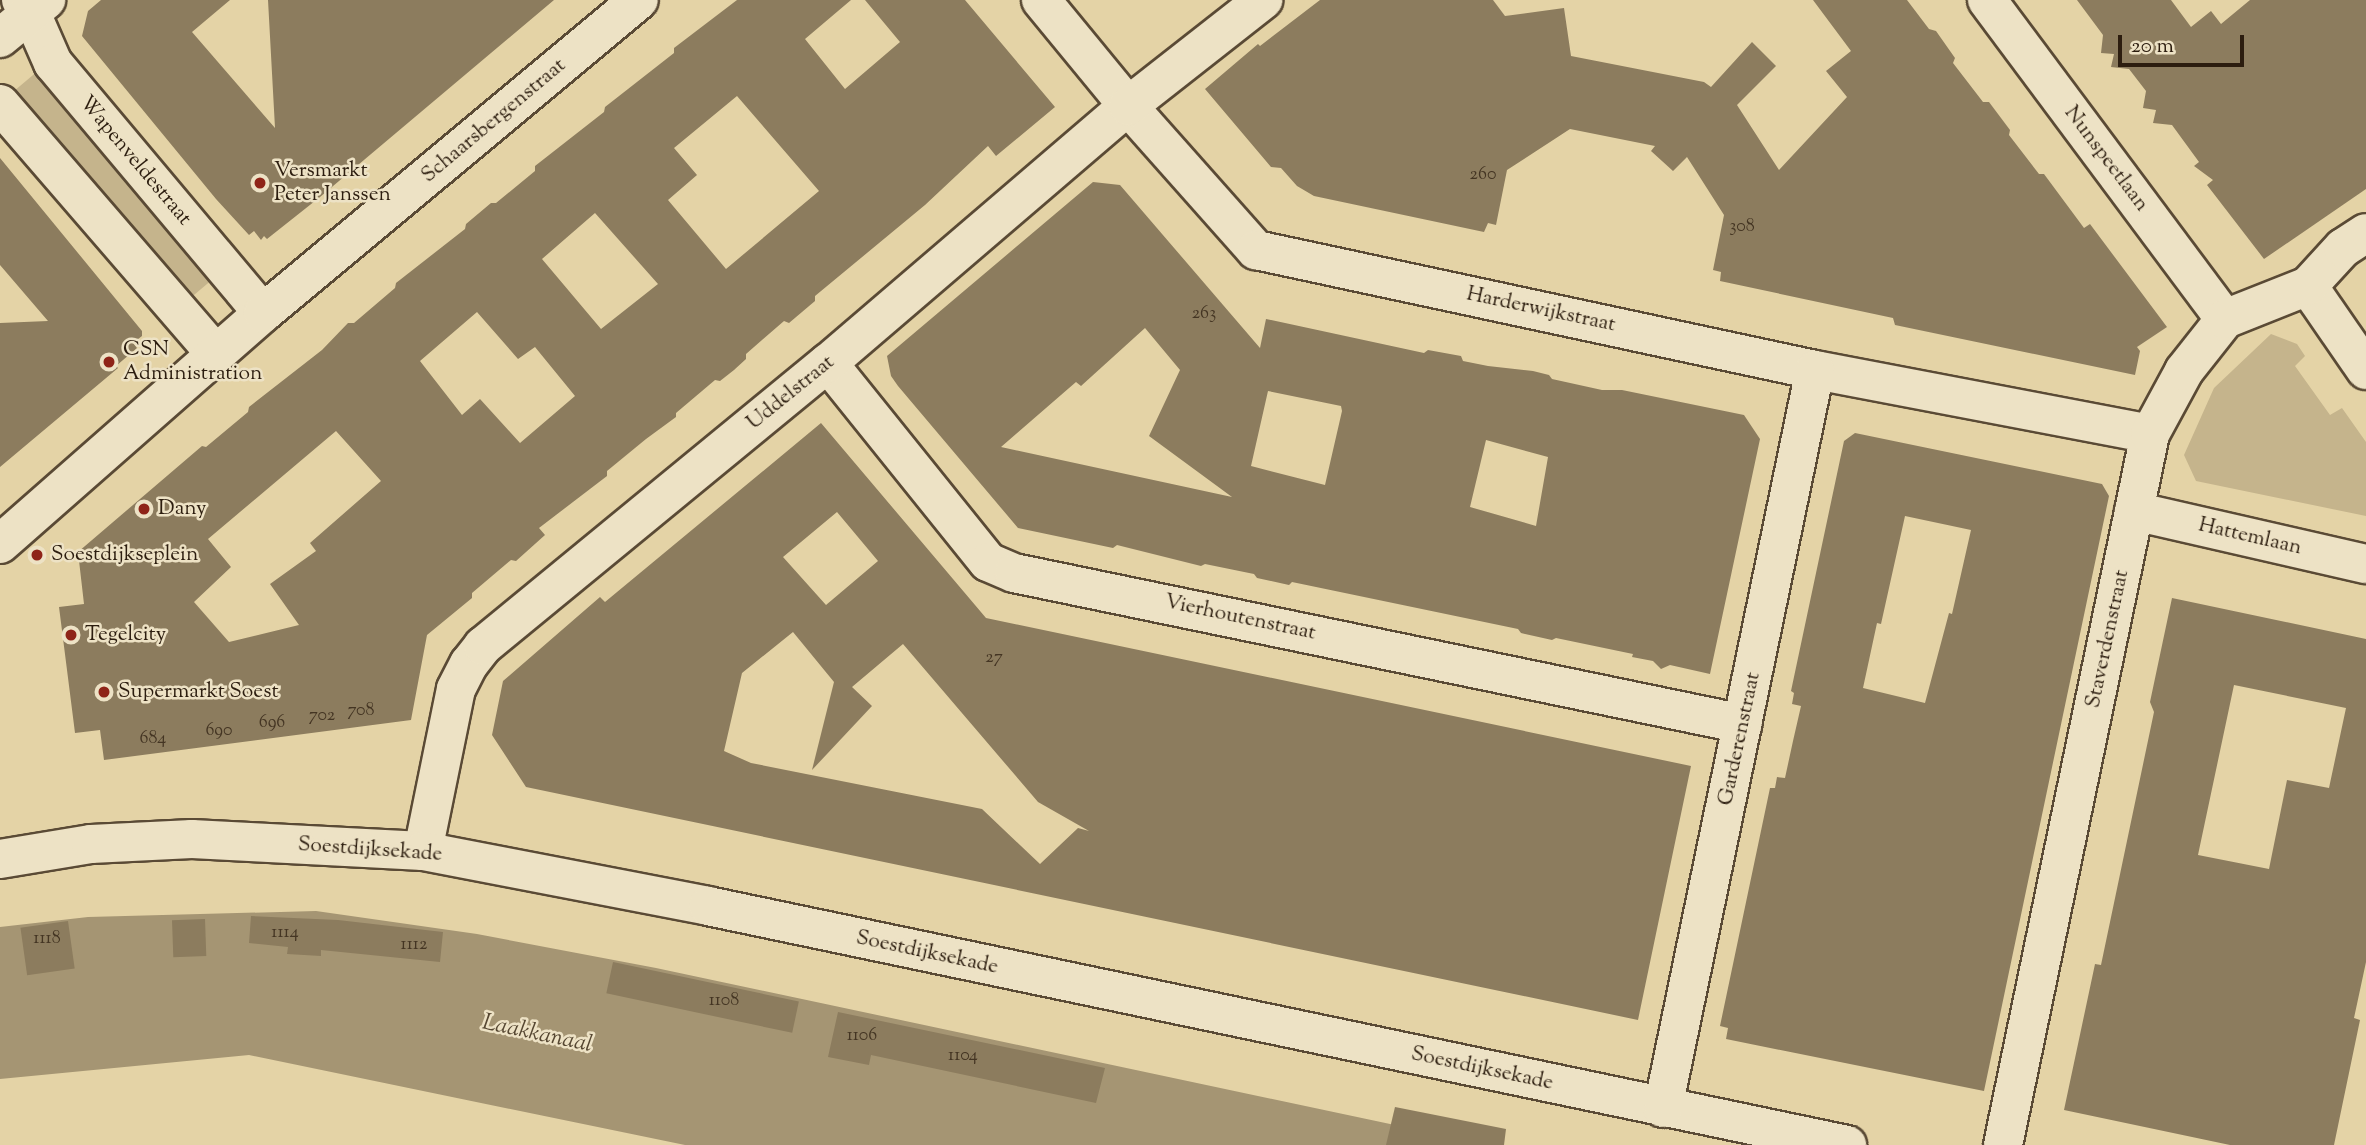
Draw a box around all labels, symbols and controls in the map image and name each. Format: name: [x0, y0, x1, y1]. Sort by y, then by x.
scale bar: [2121, 21, 2247, 65]
text: 20 m: [2131, 32, 2174, 62]
street label: Schaarsbergenstraat: [417, 53, 571, 189]
street label: Wapenveldestraat: [73, 91, 197, 231]
street label: Nunspeetlaan: [2058, 101, 2154, 217]
place label: Versmarkt Peter Janssen: [274, 158, 391, 208]
house number: 260: [1470, 164, 1496, 186]
marker: Versmarkt Peter Janssen: [252, 175, 268, 191]
house number: 308: [1729, 216, 1755, 238]
street label: Harderwijkstraat: [1464, 282, 1618, 338]
house number: 263: [1192, 303, 1216, 325]
place label: CSN Administration: [123, 337, 262, 387]
street label: Uddelstraat: [742, 350, 840, 436]
marker: CSN Administration: [101, 354, 117, 370]
place label: Dany: [158, 496, 207, 522]
marker: Dany: [136, 501, 152, 517]
street label: Hattemlaan: [2196, 513, 2304, 561]
place label: Soestdijkseplein: [51, 542, 198, 568]
marker: Soestdijkseplein: [29, 547, 45, 563]
street label: Staverdenstraat: [2081, 568, 2135, 710]
street label: Vierhoutenstraat: [1162, 590, 1318, 646]
place label: Tegelcity: [85, 622, 166, 648]
marker: Tegelcity: [63, 627, 79, 643]
house number: 27: [985, 647, 1003, 669]
street label: Garderenstraat: [1714, 670, 1766, 808]
place label: Supermarkt Soest: [118, 679, 279, 705]
marker: Supermarkt Soest: [96, 684, 112, 700]
house number: 708: [347, 700, 375, 722]
house number: 702: [309, 705, 335, 727]
house number: 696: [259, 712, 285, 734]
house number: 690: [205, 720, 233, 742]
house number: 684: [140, 728, 166, 750]
street label: Soestdijksekade: [297, 832, 443, 868]
house number: 1114: [271, 922, 299, 944]
street label: Soestdijksekade: [854, 926, 1000, 980]
house number: 1118: [33, 928, 61, 950]
house number: 1112: [401, 934, 427, 956]
house number: 1108: [709, 990, 739, 1012]
water label: Laakkanaal: [479, 1010, 595, 1060]
house number: 1106: [847, 1025, 877, 1047]
street label: Soestdijksekade: [1409, 1042, 1555, 1096]
house number: 1104: [948, 1045, 978, 1067]

